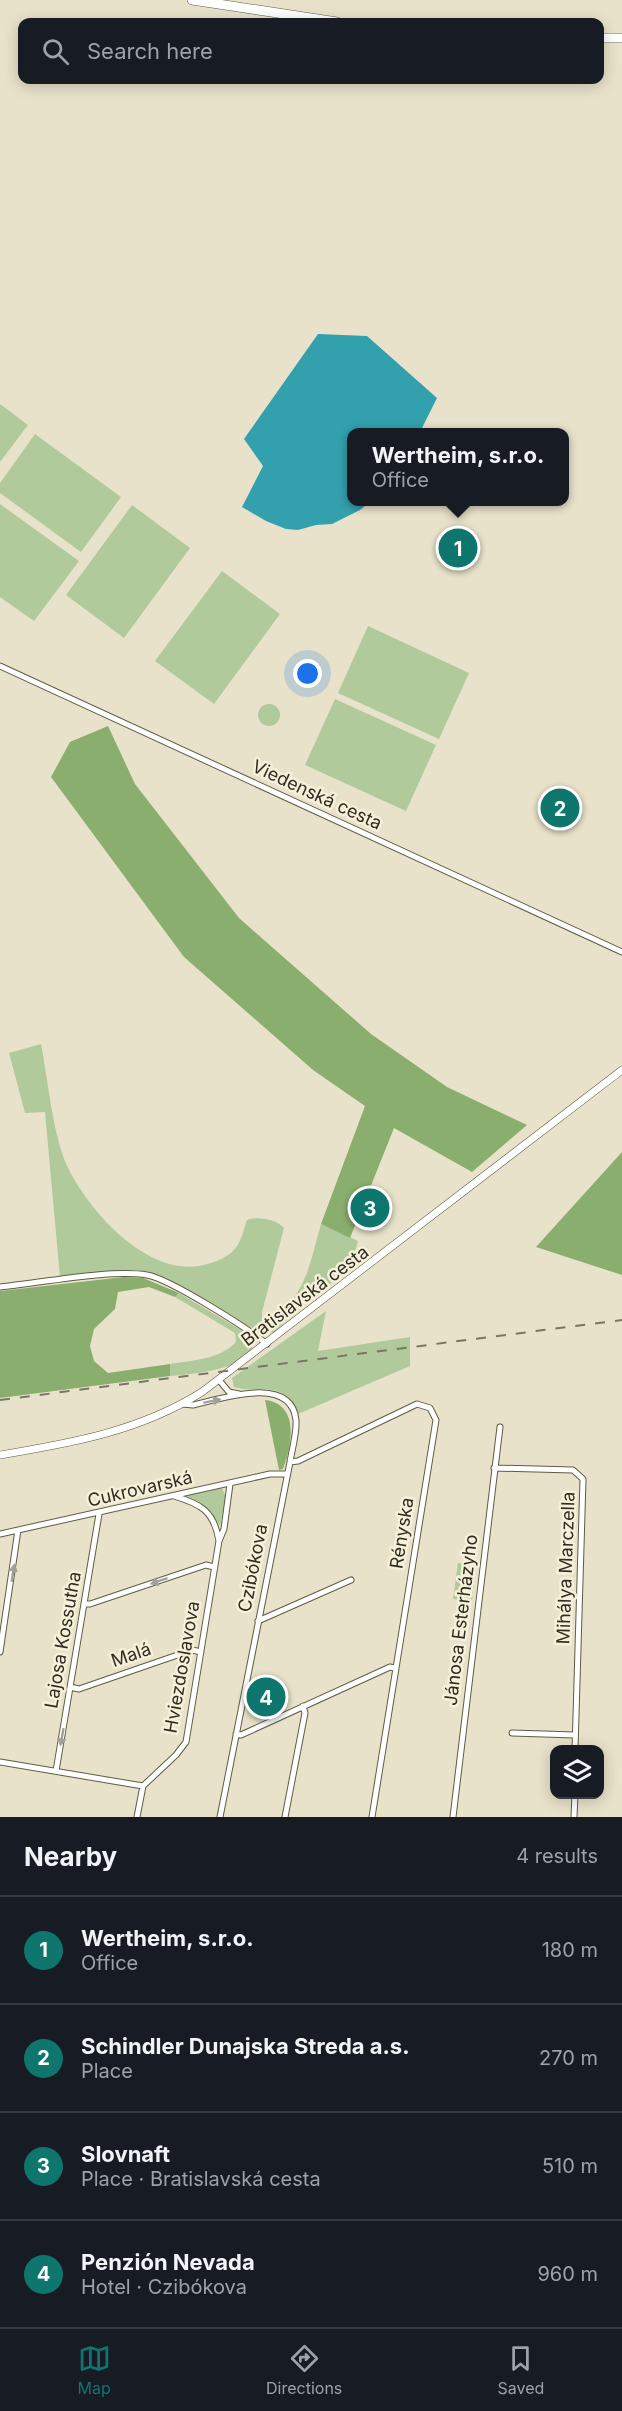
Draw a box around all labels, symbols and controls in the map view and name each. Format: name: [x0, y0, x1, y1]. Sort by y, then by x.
search box: [18, 18, 604, 84]
icon: search: [39, 35, 72, 68]
text: Search here: [87, 38, 213, 64]
popup: [347, 428, 569, 506]
text: Wertheim, s.r.o.: [372, 442, 544, 468]
text: Office: [372, 468, 429, 492]
pin: 1: [438, 526, 478, 570]
your location: [293, 659, 322, 688]
street label: Viedenská cesta: [249, 755, 385, 834]
pin: 2: [540, 786, 580, 830]
pin: 3: [350, 1186, 389, 1230]
street label: Bratislavská cesta: [237, 1241, 372, 1350]
one-way arrow: [203, 1396, 222, 1405]
street label: Cukrovarská: [85, 1466, 194, 1511]
street label: Mihálya Marczella: [552, 1491, 579, 1645]
street label: Rényska: [386, 1496, 417, 1570]
street label: Czibókova: [234, 1522, 271, 1614]
street label: Jánosa Esterházyho: [440, 1533, 481, 1707]
one-way arrow: [8, 1564, 17, 1583]
street label: Lajosa Kossutha: [40, 1570, 85, 1710]
one-way arrow: [150, 1577, 168, 1587]
street label: Hviezdoslavova: [160, 1599, 203, 1735]
street label: Malá: [108, 1638, 154, 1671]
pin: 4: [246, 1674, 286, 1720]
one-way arrow: [57, 1728, 66, 1747]
map controls: [550, 1745, 604, 1799]
button: layers: [550, 1745, 604, 1799]
text: Nearby: [24, 1841, 117, 1872]
text: 4 results: [516, 1844, 598, 1868]
text: Wertheim, s.r.o.: [81, 1925, 254, 1951]
text: 1: [39, 1938, 48, 1962]
text: 180 m: [542, 1938, 598, 1962]
text: Office: [81, 1951, 138, 1975]
text: Schindler Dunajska Streda a.s.: [81, 2033, 410, 2059]
text: 2: [37, 2046, 50, 2070]
text: 270 m: [539, 2046, 598, 2070]
text: Place: [81, 2059, 133, 2083]
text: Slovnaft: [81, 2141, 170, 2167]
text: 3: [37, 2154, 50, 2178]
text: 510 m: [542, 2154, 598, 2178]
text: Place · Bratislavská cesta: [81, 2167, 321, 2191]
text: Penzión Nevada: [81, 2249, 255, 2275]
text: 4: [37, 2262, 50, 2286]
text: 960 m: [537, 2262, 598, 2286]
text: Hotel · Czibókova: [81, 2275, 247, 2299]
tab: Map: [78, 2342, 111, 2398]
tab: Directions: [266, 2342, 342, 2398]
tab: Saved: [498, 2342, 544, 2398]

